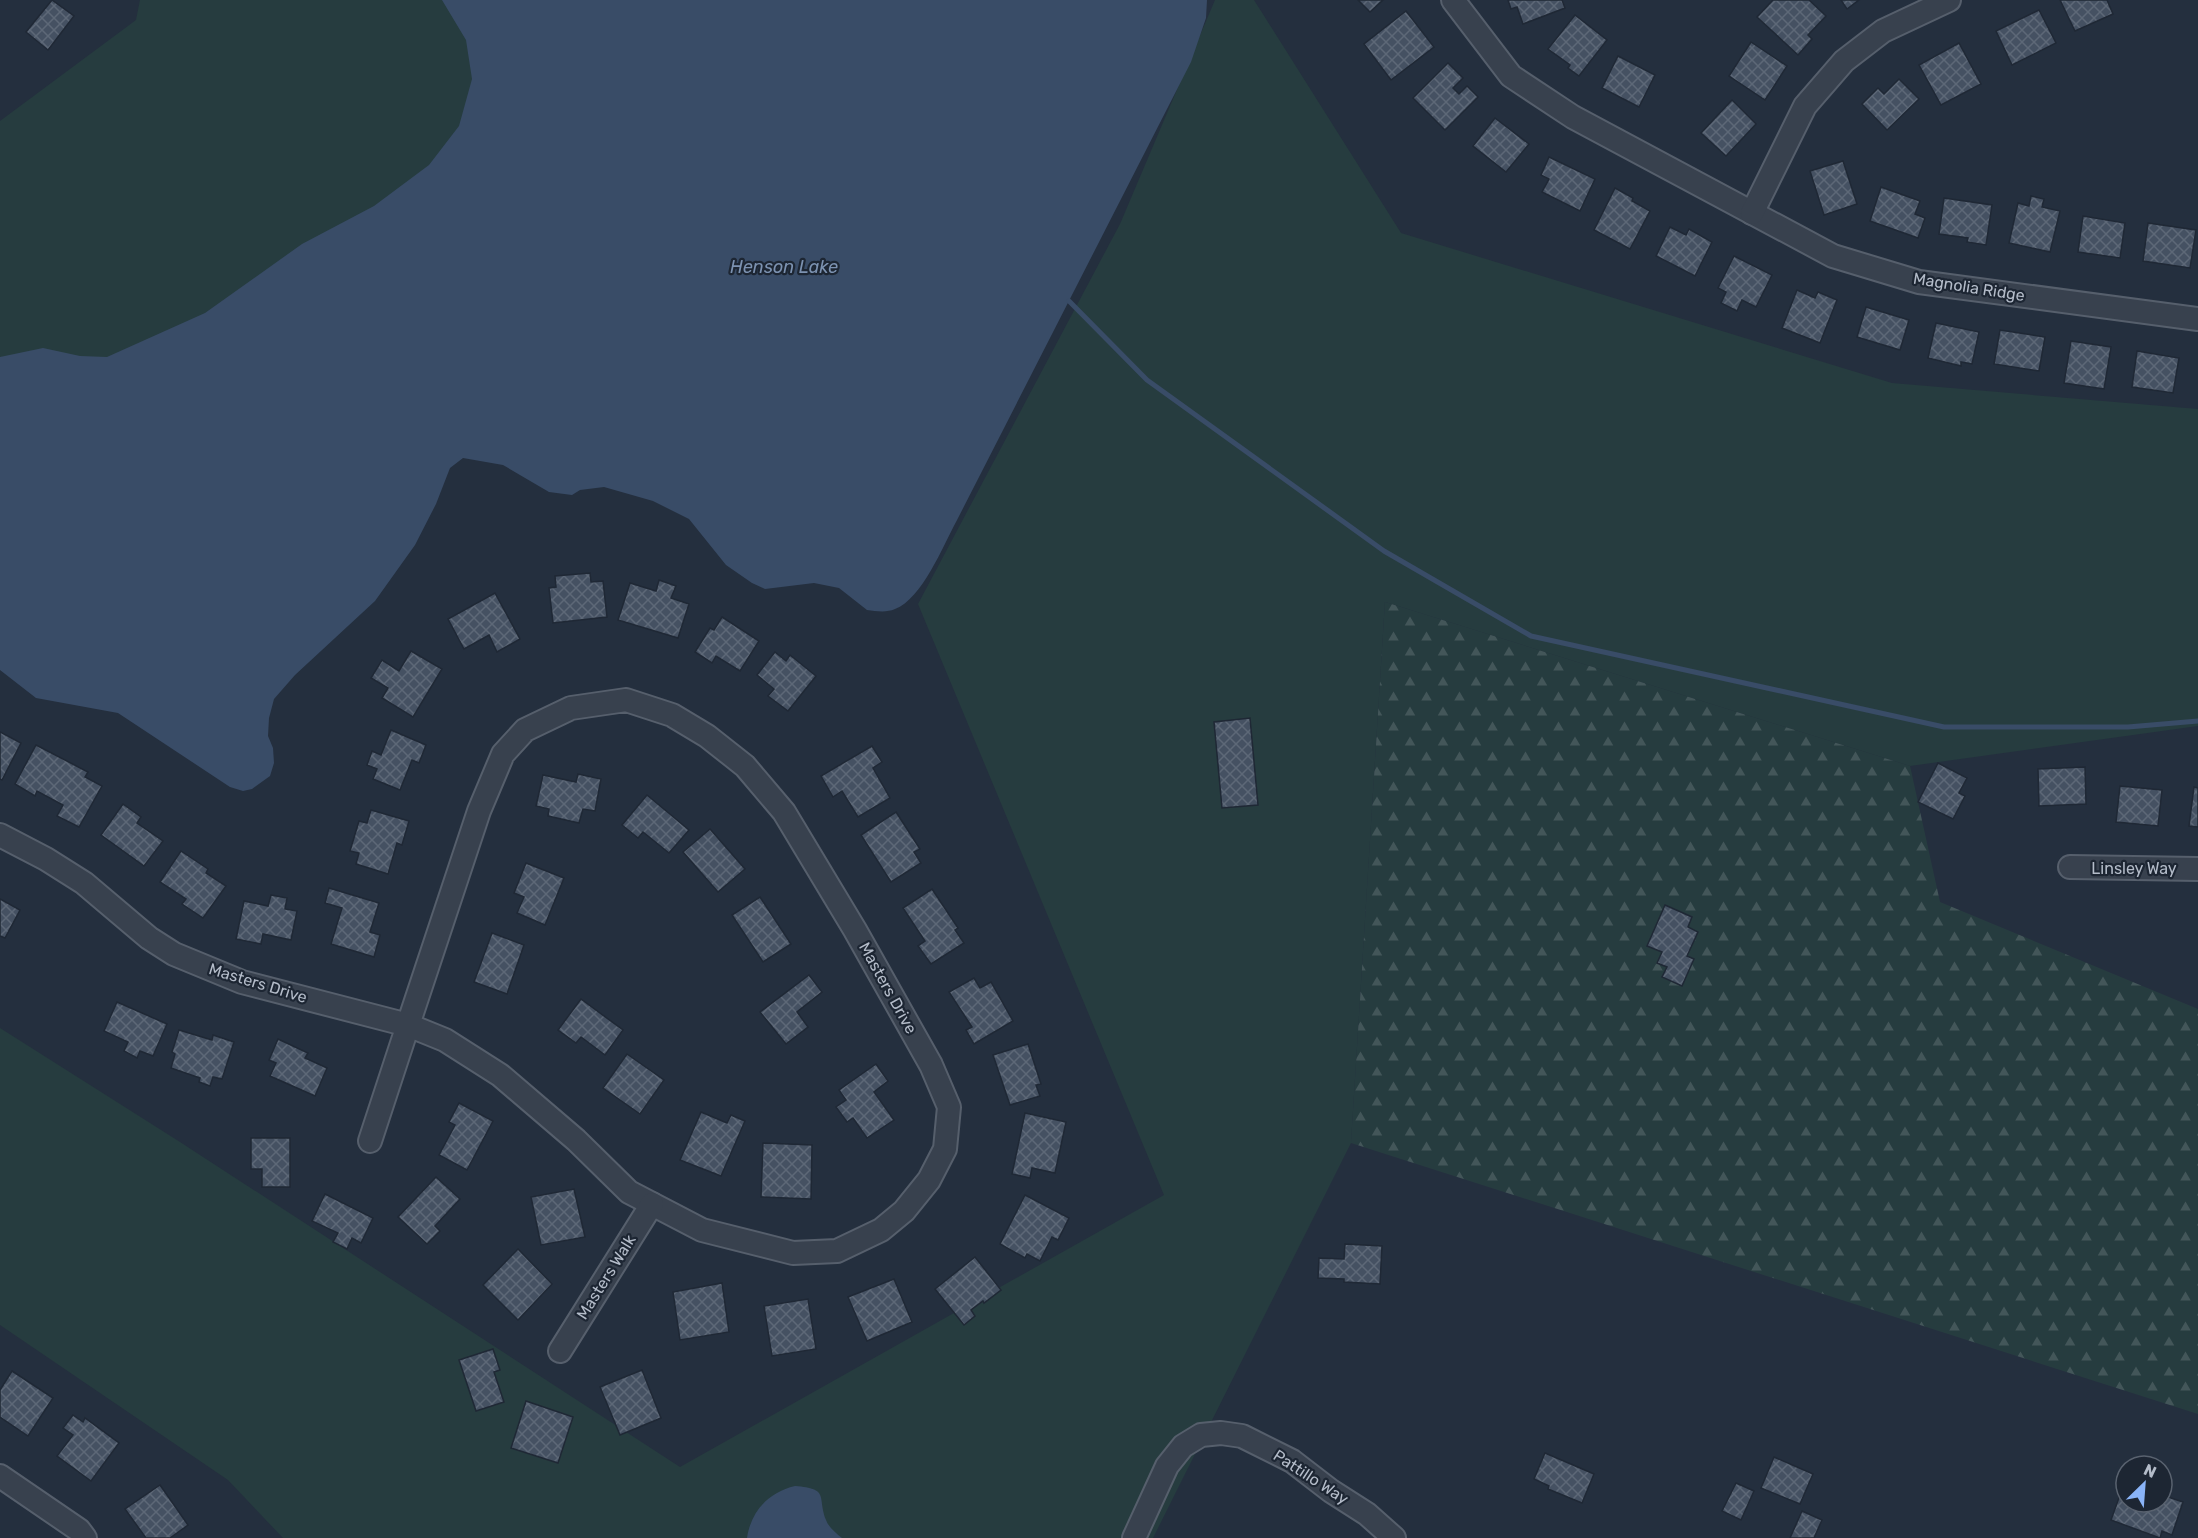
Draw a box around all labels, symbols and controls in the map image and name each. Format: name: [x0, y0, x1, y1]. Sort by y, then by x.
water label: Henson Lake: [730, 256, 838, 278]
street label: Magnolia Ridge: [1912, 269, 2026, 305]
street label: Linsley Way: [2091, 859, 2177, 878]
street label: Masters Drive: [855, 939, 921, 1037]
street label: Masters Drive: [207, 959, 309, 1007]
street label: Masters Walk: [572, 1231, 640, 1323]
street label: Pattillo Way: [1270, 1446, 1352, 1508]
north arrow: [2114, 1454, 2174, 1514]
text: N: [2141, 1460, 2159, 1482]

